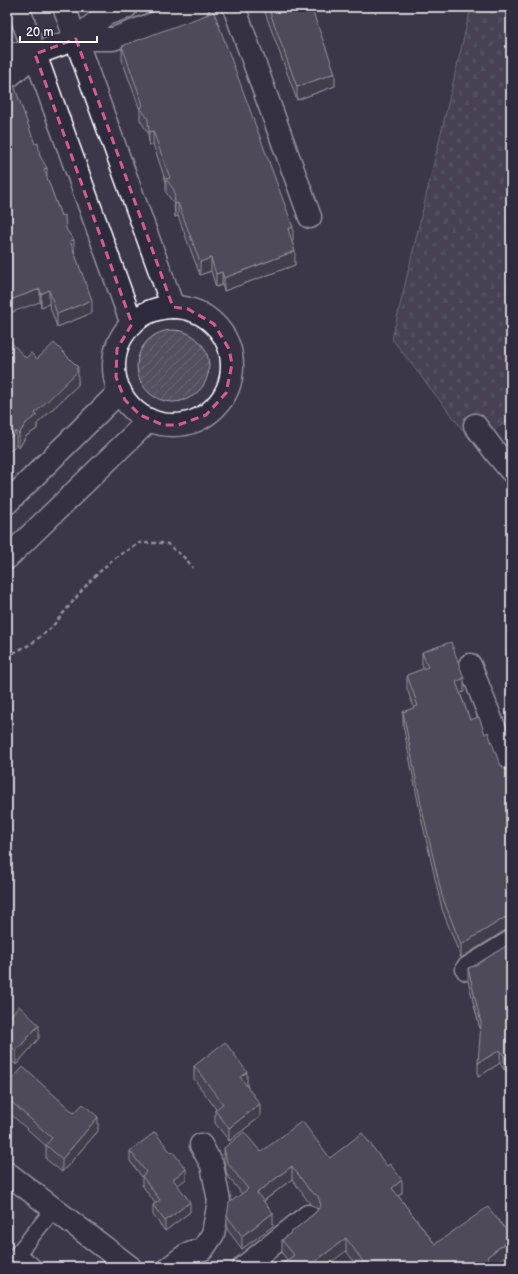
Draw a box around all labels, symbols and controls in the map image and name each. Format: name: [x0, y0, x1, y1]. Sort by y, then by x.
scale bar: [20, 18, 97, 44]
text: 20 m: [26, 25, 53, 40]

